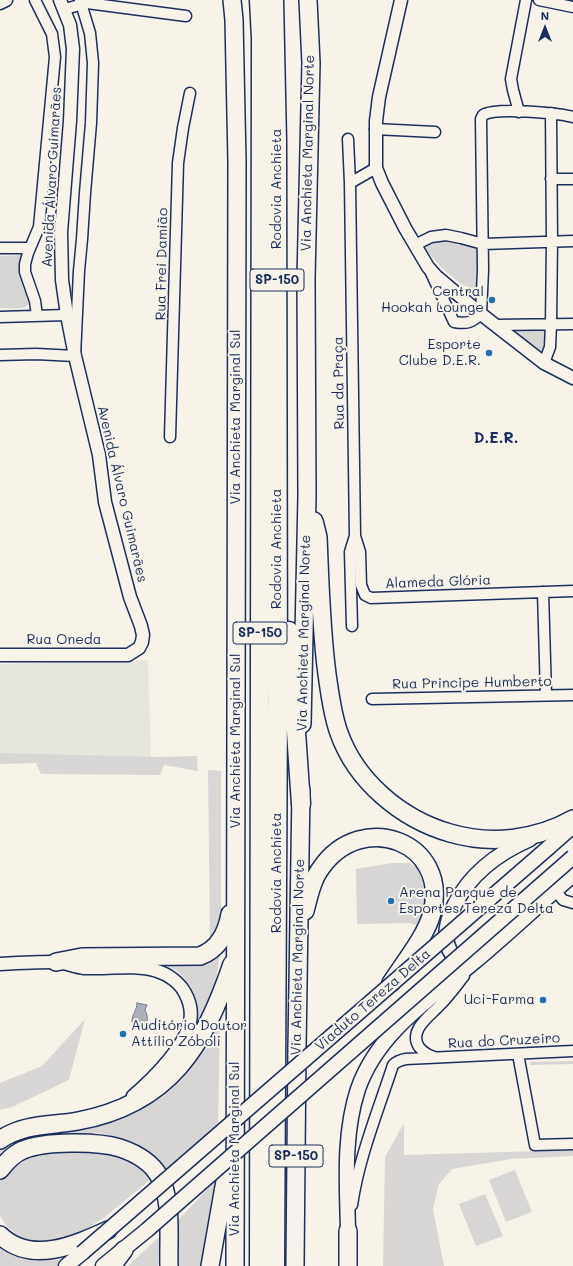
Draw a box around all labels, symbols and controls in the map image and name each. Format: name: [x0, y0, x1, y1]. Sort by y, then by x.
north arrow: [525, 8, 565, 48]
text: N: [541, 8, 549, 23]
street label: Via Anchieta Marginal Norte: [298, 55, 318, 251]
street label: Avenida Álvaro Guimarães: [39, 86, 65, 268]
street label: Rodovia Anchieta: [269, 129, 285, 249]
street label: Rua Frei Damião: [153, 207, 171, 321]
road number: SP-150: [250, 269, 304, 291]
place label: Central Hookah Lounge: [381, 284, 484, 316]
marker: Central Hookah Lounge: [487, 295, 497, 305]
street label: Via Anchieta Marginal Sul: [228, 329, 244, 505]
street label: Rua da Praça: [330, 336, 348, 430]
place label: Esporte Clube D.E.R.: [399, 337, 481, 370]
marker: Esporte Clube D.E.R.: [484, 348, 494, 358]
street label: Avenida Álvaro Guimarães: [93, 404, 151, 584]
district label: D.E.R.: [474, 429, 518, 447]
street label: Rodovia Anchieta: [269, 489, 285, 609]
street label: Via Anchieta Marginal Norte: [294, 535, 314, 731]
street label: Alameda Glória: [385, 572, 491, 592]
road number: SP-150: [233, 622, 287, 644]
street label: Rua Oneda: [27, 632, 101, 648]
street label: Via Anchieta Marginal Sul: [228, 653, 244, 829]
street label: Rua Principe Humberto: [392, 673, 552, 693]
street label: Rodovia Anchieta: [269, 813, 285, 933]
street label: Via Anchieta Marginal Norte: [288, 859, 308, 1055]
place label: Arena Parque de Esportes Tereza Delta: [399, 885, 554, 918]
marker: Arena Parque de Esportes Tereza Delta: [386, 896, 396, 906]
street label: Viaduto Tereza Delta: [312, 945, 434, 1055]
place label: Uci-Farma: [464, 992, 535, 1008]
marker: Uci-Farma: [538, 995, 548, 1005]
place label: Auditório Doutor Attílio Zóboli: [131, 1018, 247, 1050]
marker: Auditório Doutor Attílio Zóboli: [118, 1029, 128, 1039]
street label: Rua do Cruzeiro: [448, 1030, 560, 1052]
street label: Via Anchieta Marginal Sul: [227, 1061, 243, 1237]
road number: SP-150: [269, 1145, 323, 1167]

